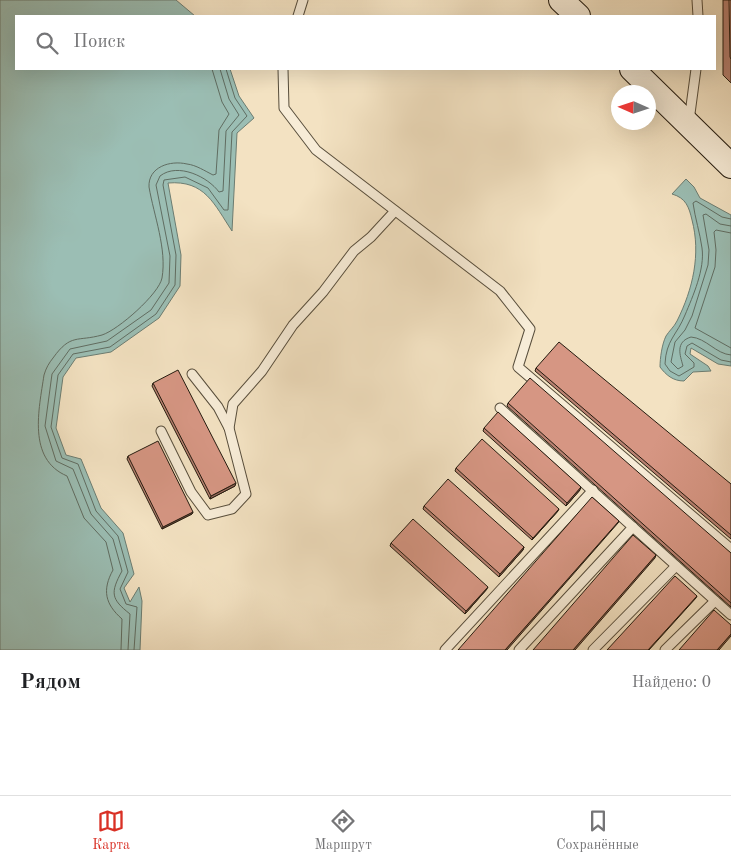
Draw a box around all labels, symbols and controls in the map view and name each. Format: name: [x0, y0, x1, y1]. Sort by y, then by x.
search box: [15, 15, 716, 70]
icon: search: [33, 29, 61, 57]
text: Поиск: [73, 33, 125, 52]
north arrow: [611, 85, 656, 130]
text: Рядом: [20, 672, 81, 693]
text: Найдено: 0: [632, 675, 711, 691]
tab: Карта: [92, 807, 130, 854]
tab: Маршрут: [314, 807, 372, 854]
tab: Сохранённые: [556, 807, 639, 854]

